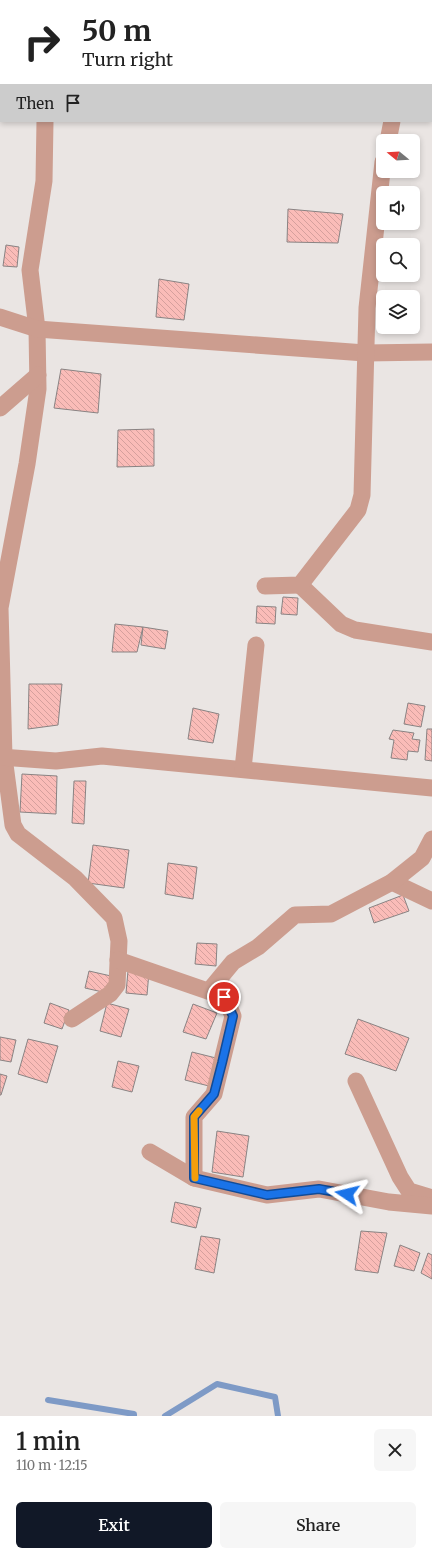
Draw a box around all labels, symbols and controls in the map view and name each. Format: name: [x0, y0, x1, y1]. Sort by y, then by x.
text: 50 m: [82, 13, 151, 49]
icon: right: [16, 16, 68, 68]
text: Turn right: [82, 48, 173, 71]
icon: arrive: [62, 92, 84, 114]
text: Then: [16, 94, 54, 113]
north arrow: [376, 134, 420, 178]
map controls: [376, 134, 420, 334]
button: sound: [376, 186, 420, 230]
button: search: [376, 238, 420, 282]
button: layers: [376, 290, 420, 334]
pin: [207, 980, 241, 1014]
icon: arrive: [213, 986, 235, 1008]
position arrow: [326, 1173, 368, 1215]
text: 1 min: [16, 1426, 81, 1457]
button: close: [374, 1429, 416, 1471]
text: 110 m · 12:15: [16, 1457, 88, 1474]
button: Exit: [16, 1502, 212, 1548]
button: Share: [220, 1502, 416, 1548]

